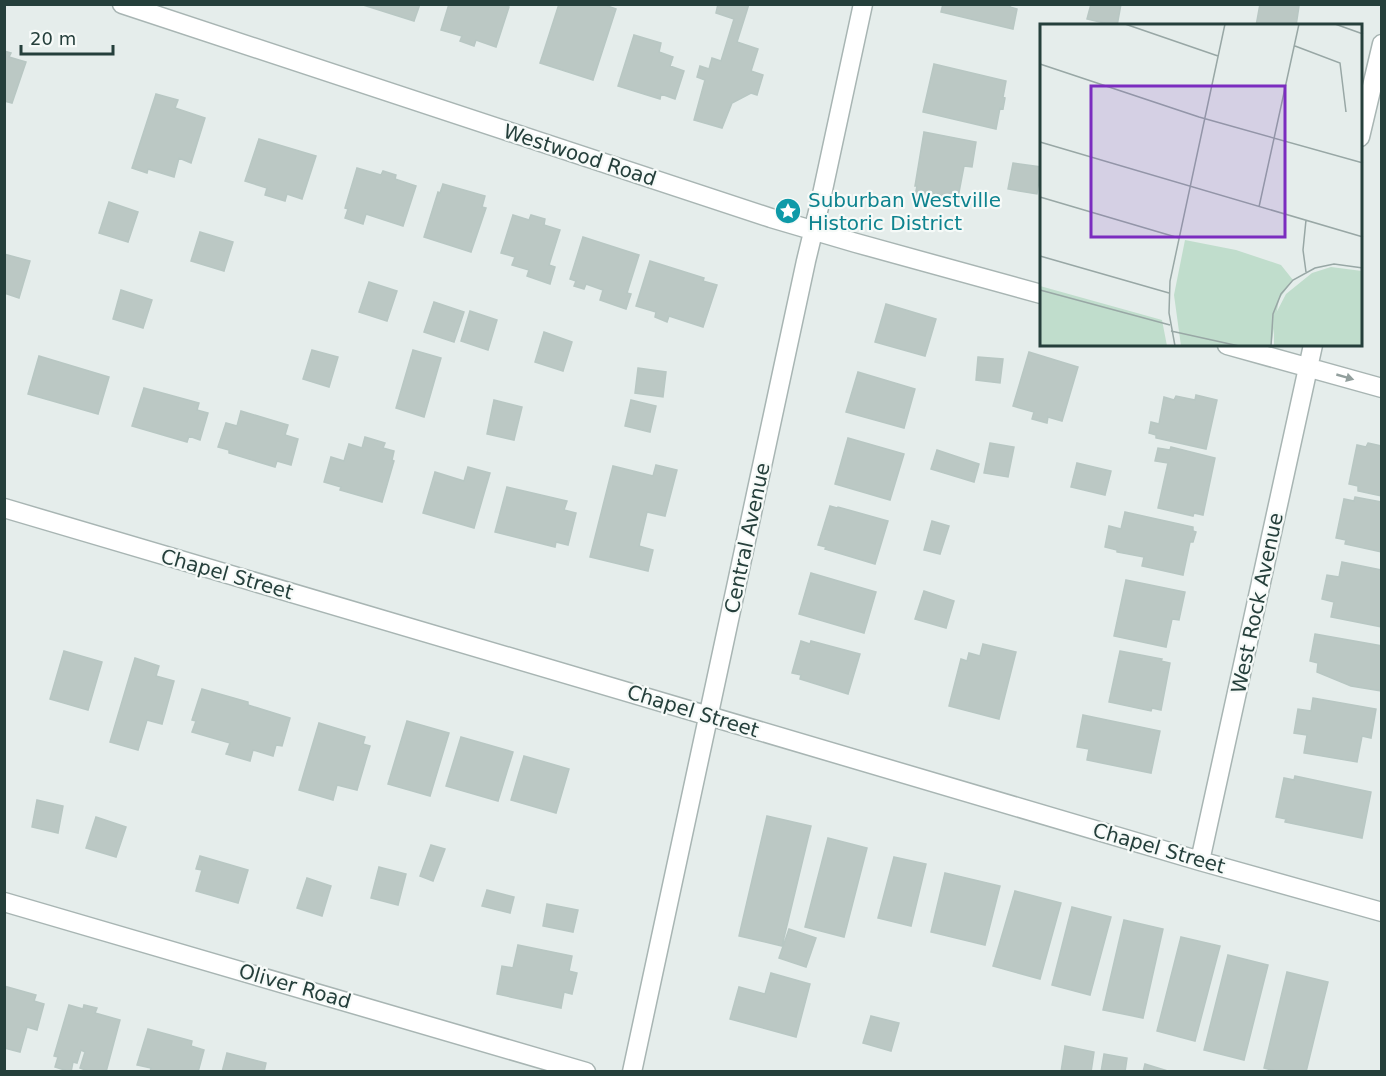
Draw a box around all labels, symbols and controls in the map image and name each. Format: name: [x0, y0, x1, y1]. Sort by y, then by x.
scale bar: [21, 18, 112, 56]
inset map: [1040, 24, 1362, 346]
text: 20 m: [30, 28, 76, 49]
street label: Westwood Road: [501, 119, 659, 191]
place label: Suburban Westville Historic District: [808, 188, 1001, 235]
place icon: Suburban Westville Historic District: [773, 196, 803, 226]
one-way arrow: [1336, 373, 1354, 383]
street label: Central Avenue: [719, 460, 775, 616]
street label: West Rock Avenue: [1226, 511, 1288, 695]
street label: Chapel Street: [158, 544, 296, 604]
street label: Chapel Street: [624, 680, 762, 742]
street label: Chapel Street: [1090, 818, 1228, 878]
street label: Oliver Road: [236, 959, 354, 1013]

